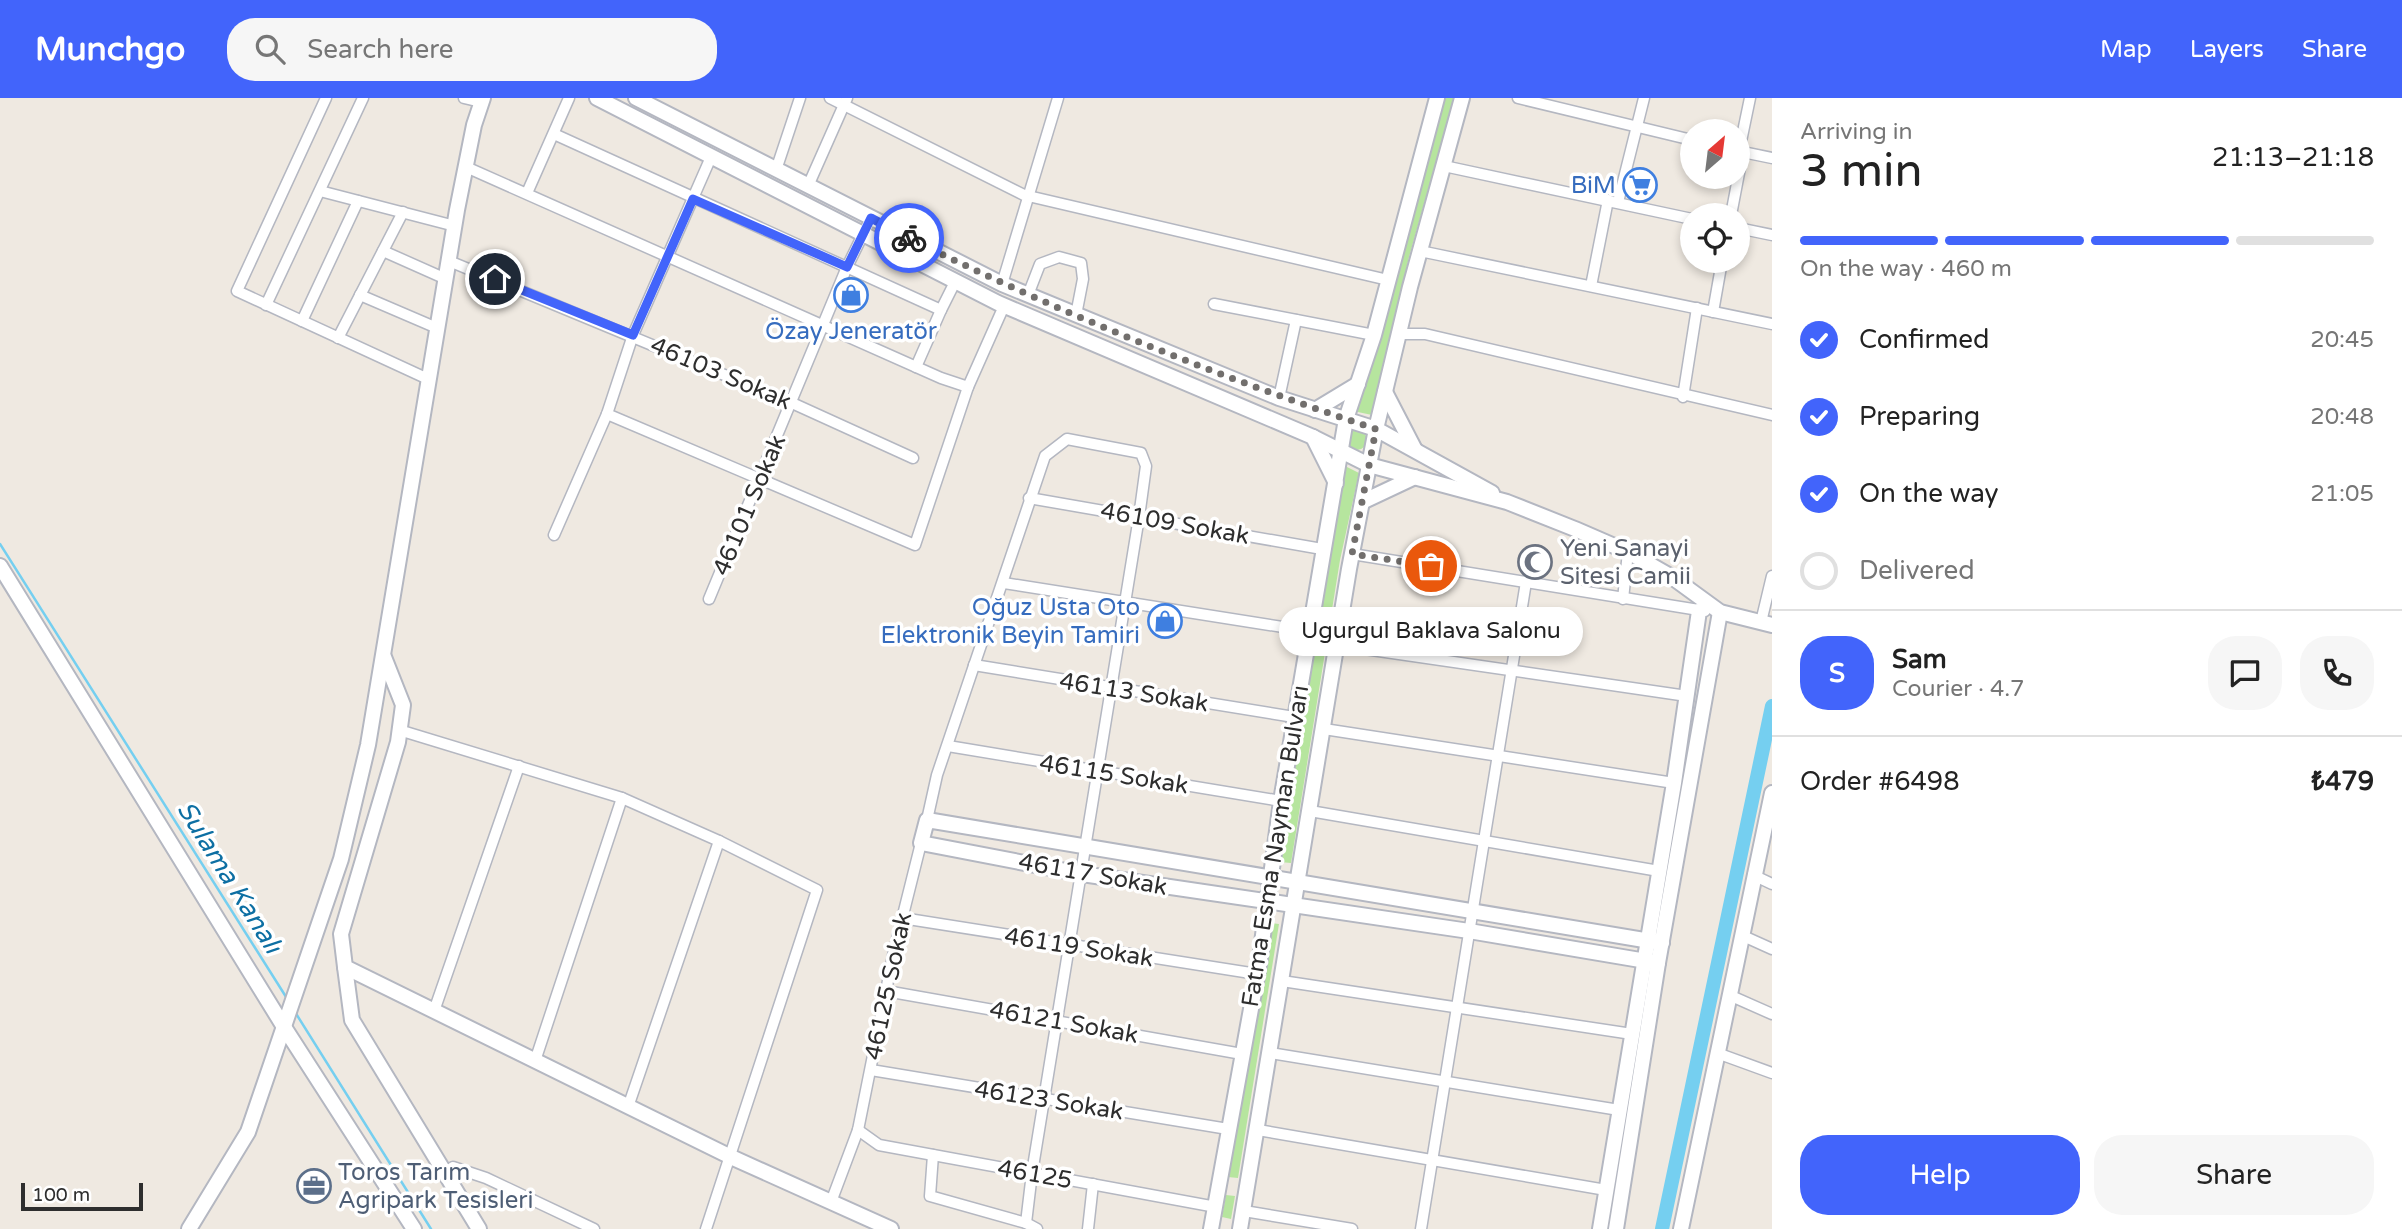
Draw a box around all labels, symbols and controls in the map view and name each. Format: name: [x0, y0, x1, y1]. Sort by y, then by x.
search box: [227, 18, 717, 81]
text: Munchgo: [35, 30, 185, 69]
icon: search: [251, 30, 289, 68]
text: Search here: [307, 34, 453, 65]
text: Map: [2100, 35, 2152, 64]
text: Layers: [2190, 35, 2264, 64]
text: Share: [2302, 35, 2367, 64]
text: Arriving in: [1800, 118, 1913, 146]
north arrow: [1680, 119, 1750, 189]
map controls: [1680, 119, 1750, 273]
text: 21:13–21:18: [2212, 142, 2374, 173]
text: 3 min: [1800, 144, 1923, 199]
supermarket icon: BiM: [1621, 166, 1659, 204]
place label: BiM: [1571, 171, 1616, 200]
courier: [874, 203, 944, 273]
button: locate: [1680, 203, 1750, 273]
icon: bike: [890, 219, 928, 257]
pin: [465, 249, 525, 309]
text: On the way · 460 m: [1800, 255, 2012, 283]
icon: home: [476, 260, 514, 298]
shop icon: Özay Jeneratör: [832, 276, 870, 314]
place label: Özay Jeneratör: [765, 317, 938, 346]
icon: check: [1800, 321, 1838, 359]
text: Confirmed: [1859, 324, 1989, 355]
text: 20:45: [2310, 326, 2374, 354]
street label: 46103 Sokak: [646, 331, 796, 416]
icon: check: [1800, 398, 1838, 436]
text: Preparing: [1859, 401, 1980, 432]
text: 20:48: [2310, 403, 2374, 431]
street label: 46101 Sokak: [707, 430, 792, 580]
icon: check: [1800, 475, 1838, 513]
text: On the way: [1859, 478, 1999, 509]
text: 21:05: [2310, 480, 2374, 508]
street label: 46109 Sokak: [1098, 496, 1251, 551]
place label: Yeni Sanayi Sitesi Camii: [1560, 534, 1691, 591]
pin: [1401, 536, 1461, 596]
mosque icon: Yeni Sanayi Sitesi Camii: [1516, 543, 1554, 581]
icon: bag: [1412, 547, 1450, 585]
text: Delivered: [1859, 555, 1975, 586]
place label: Oğuz Usta Oto Elektronik Beyin Tamiri: [880, 593, 1140, 650]
shop icon: Oğuz Usta Oto Elektronik Beyin Tamiri: [1146, 602, 1184, 640]
callout: Ugurgul Baklava Salonu: [1279, 608, 1583, 657]
text: Ugurgul Baklava Salonu: [1301, 617, 1561, 645]
button: chat: [2208, 636, 2282, 710]
button: phone: [2300, 636, 2374, 710]
text: Sam: [1892, 644, 1947, 675]
text: S: [1829, 658, 1845, 689]
street label: 46113 Sokak: [1057, 666, 1210, 719]
text: Courier · 4.7: [1892, 675, 2025, 703]
street label: Fatma Esma Nayman Bulvarı: [1236, 683, 1315, 1009]
street label: 46115 Sokak: [1037, 748, 1190, 801]
text: Order #6498: [1800, 766, 1960, 797]
text: ₺479: [2311, 766, 2374, 797]
water label: Sulama Kanalı: [170, 796, 289, 960]
street label: 46117 Sokak: [1016, 847, 1169, 902]
street label: 46125 Sokak: [859, 910, 918, 1063]
street label: 46119 Sokak: [1002, 921, 1155, 974]
street label: 46121 Sokak: [987, 995, 1140, 1050]
street label: 46123 Sokak: [972, 1074, 1125, 1127]
button: Help: [1800, 1135, 2080, 1215]
button: Share: [2094, 1135, 2374, 1215]
street label: 46125: [995, 1154, 1075, 1195]
place label: Toros Tarım Agripark Tesisleri: [338, 1158, 533, 1215]
office icon: Toros Tarım Agripark Tesisleri: [295, 1167, 333, 1205]
scale bar: [21, 1180, 144, 1212]
text: 100 m: [32, 1184, 90, 1206]

